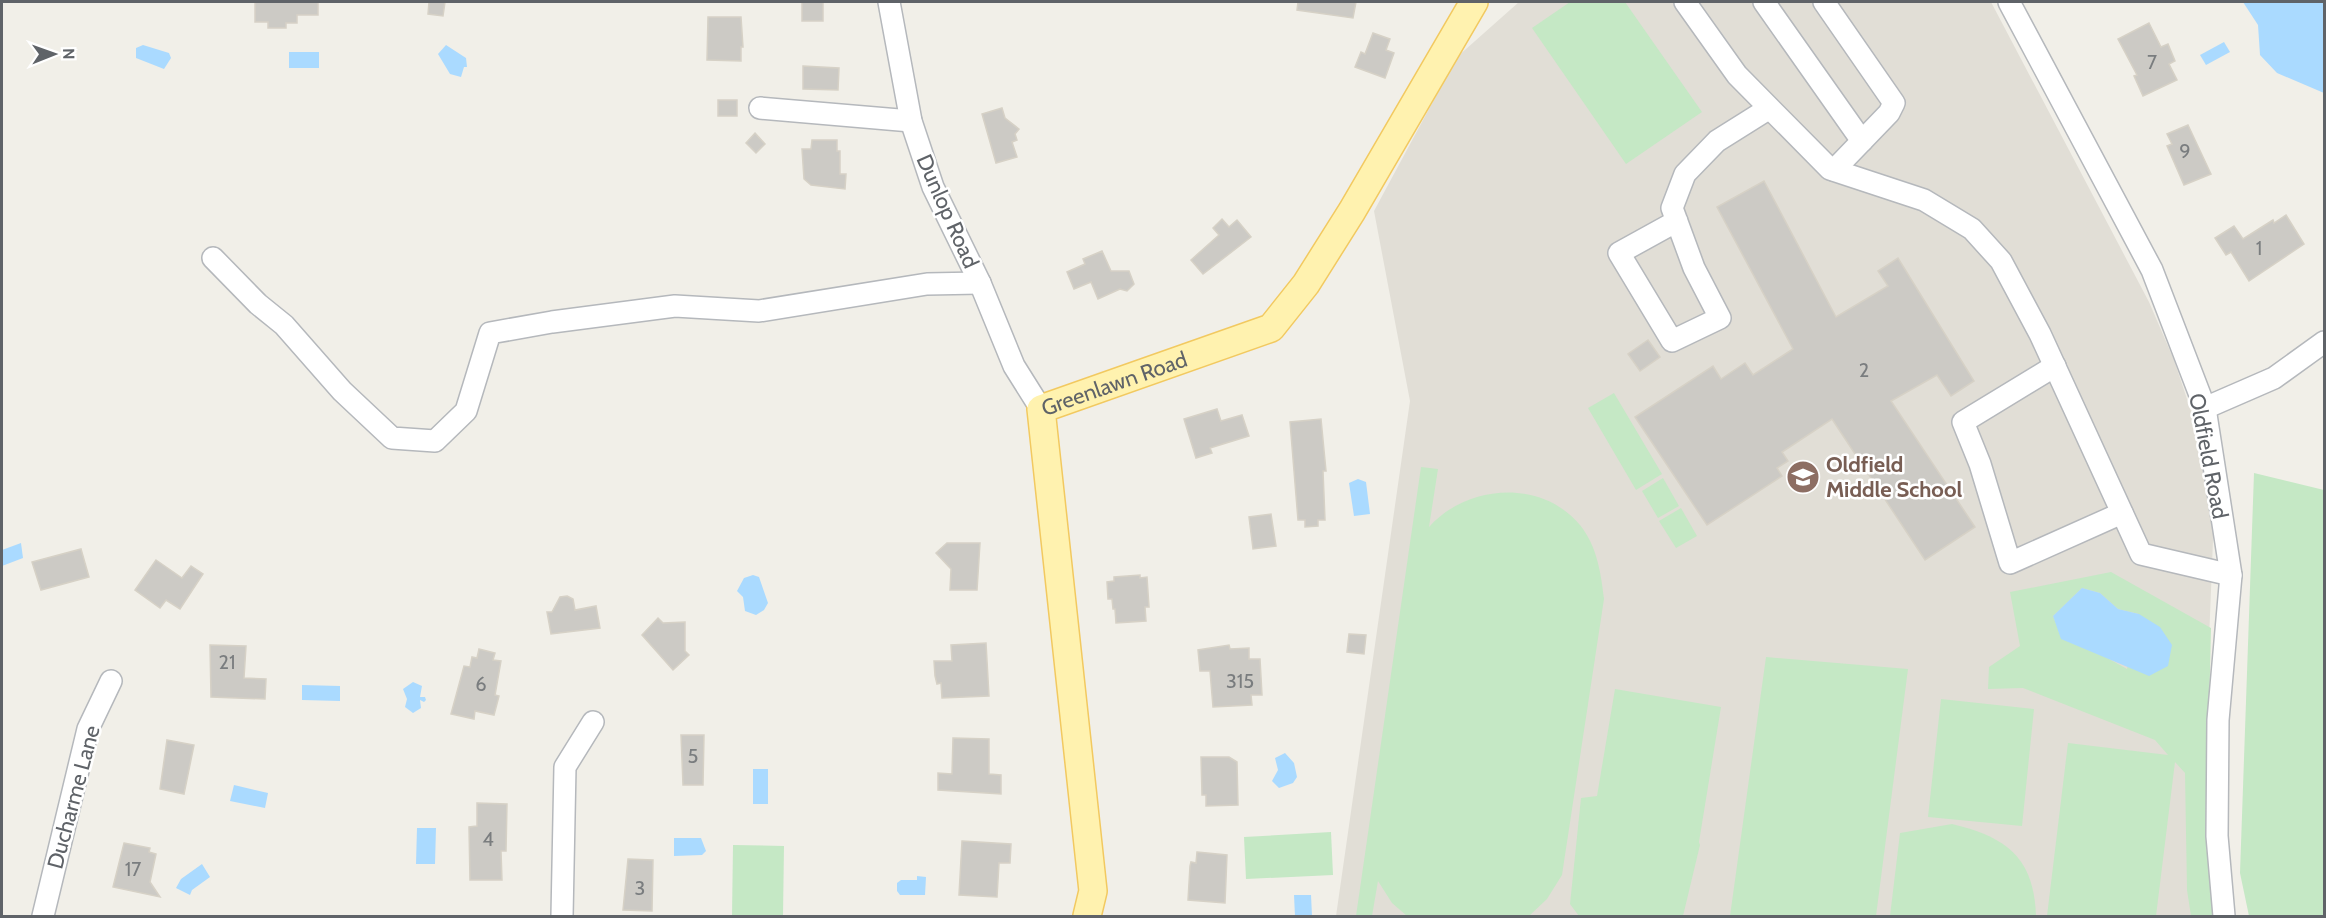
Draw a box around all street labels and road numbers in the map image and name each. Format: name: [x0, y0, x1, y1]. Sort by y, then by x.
street label: Dunlop Road: [910, 150, 985, 272]
street label: Greenlawn Road: [1038, 346, 1191, 422]
street label: Oldfield Road: [2183, 391, 2234, 521]
street label: Ducharme Lane: [41, 722, 106, 872]

